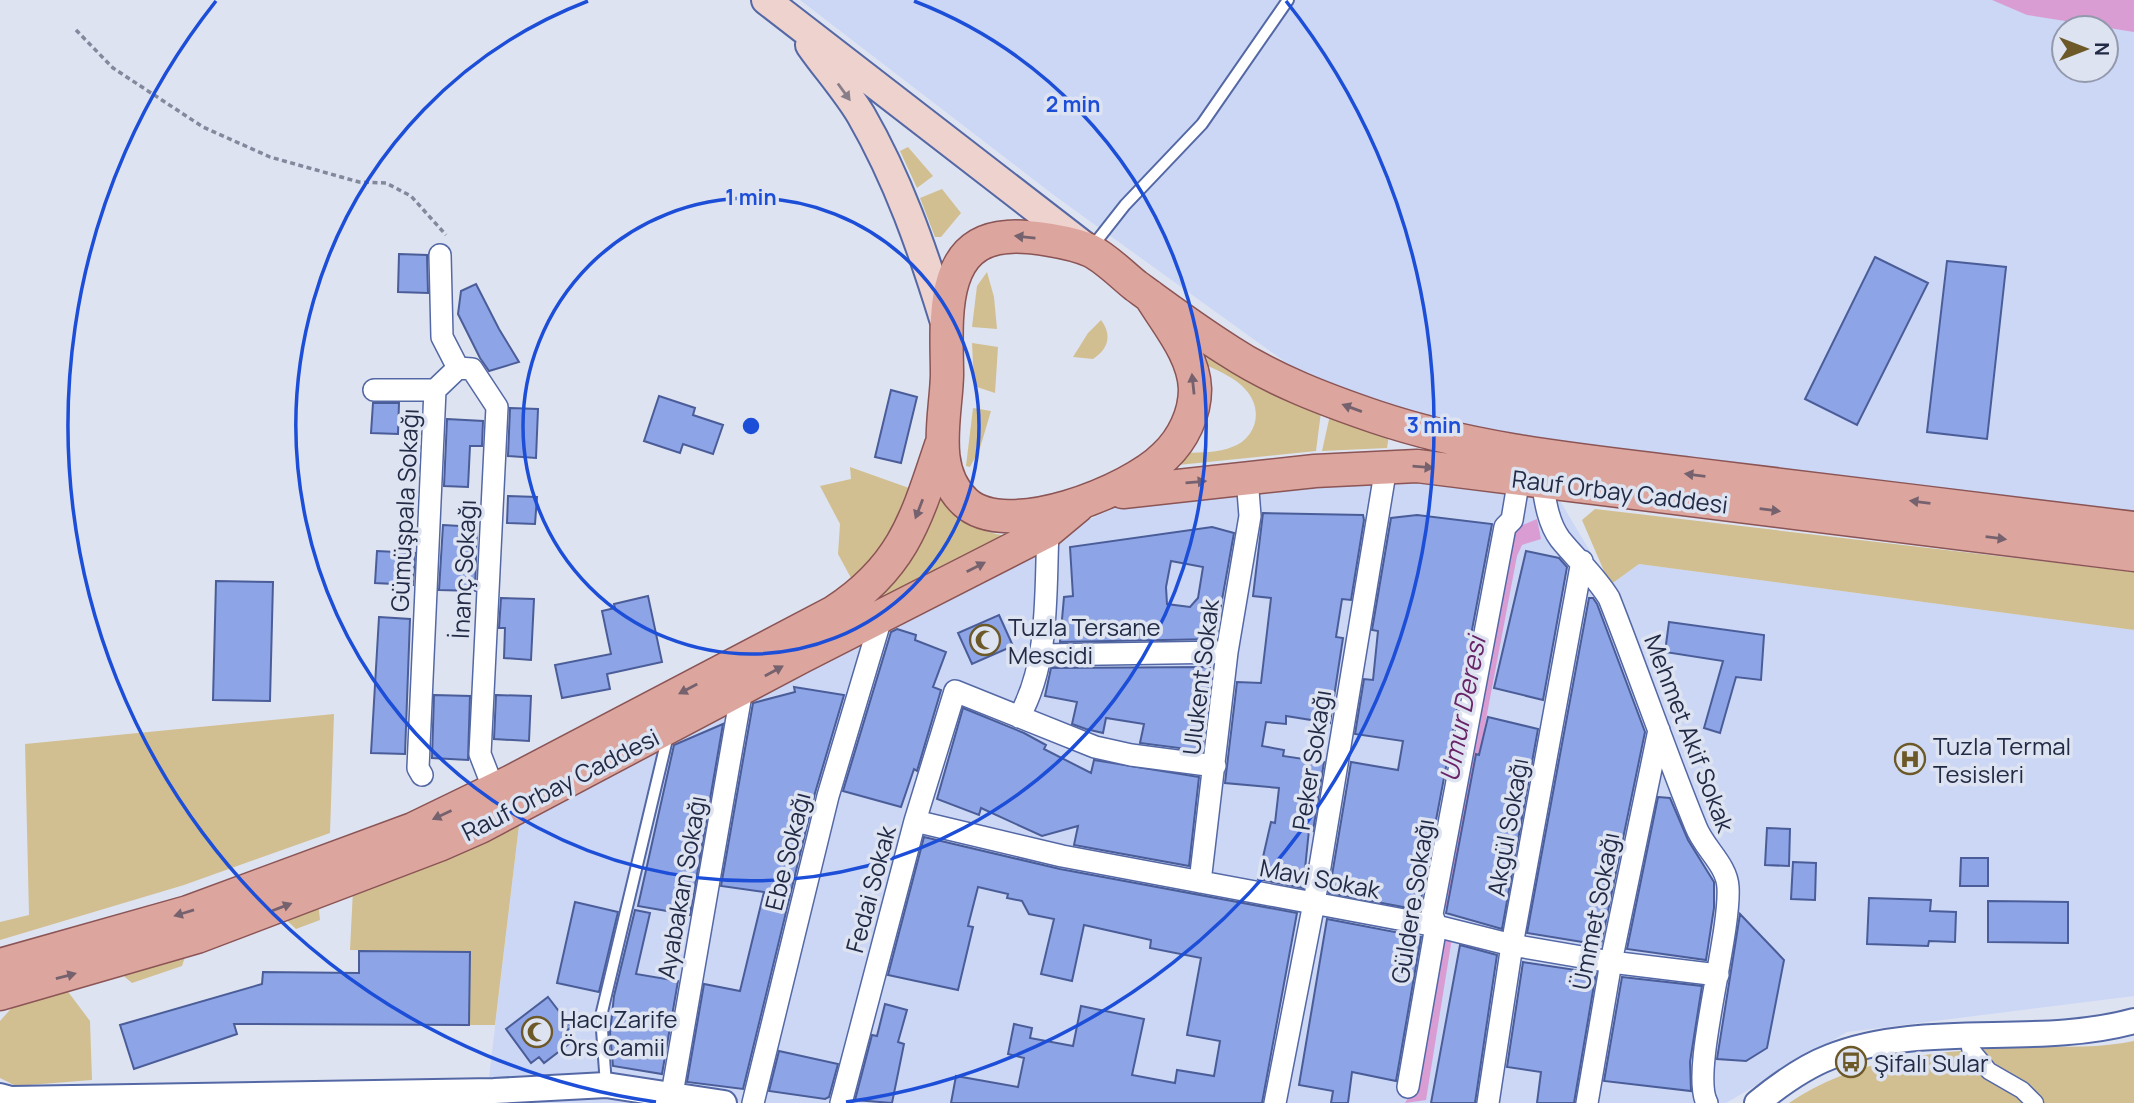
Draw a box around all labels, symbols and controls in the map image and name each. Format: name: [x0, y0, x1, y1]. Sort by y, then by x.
north arrow: [2050, 14, 2120, 84]
text: N: [2089, 42, 2115, 56]
one-way arrow: [837, 83, 851, 101]
text: 2 min: [1046, 90, 1100, 118]
text: 1 min: [725, 183, 777, 211]
one-way arrow: [1014, 232, 1036, 243]
one-way arrow: [1187, 373, 1198, 395]
one-way arrow: [1341, 402, 1362, 413]
street label: Gümüşpala Sokağı: [382, 407, 426, 613]
text: 3 min: [1407, 411, 1461, 439]
centre of rings: [739, 414, 763, 438]
street label: Rauf Orbay Caddesi: [1510, 461, 1730, 521]
one-way arrow: [1412, 462, 1434, 473]
one-way arrow: [1683, 469, 1705, 480]
one-way arrow: [1185, 476, 1207, 487]
one-way arrow: [1909, 497, 1931, 508]
street label: İnanç Sokağı: [443, 498, 483, 640]
one-way arrow: [913, 499, 924, 520]
one-way arrow: [1759, 505, 1781, 516]
one-way arrow: [1985, 532, 2007, 543]
one-way arrow: [966, 562, 986, 573]
street label: Ulukent Sokak: [1174, 596, 1226, 757]
place label: Tuzla Tersane Mescidi: [1008, 610, 1161, 671]
mosque icon: Tuzla Tersane Mescidi: [968, 623, 1002, 657]
street label: Mehmet Akif Sokak: [1637, 629, 1743, 838]
water label: Umur Deresi: [1430, 631, 1494, 785]
one-way arrow: [764, 665, 784, 677]
one-way arrow: [678, 683, 698, 695]
street label: Peker Sokağı: [1284, 687, 1338, 833]
street label: Rauf Orbay Caddesi: [456, 720, 664, 848]
place label: Tuzla Termal Tesisleri: [1933, 729, 2071, 790]
hospital icon: Tuzla Termal Tesisleri: [1893, 742, 1927, 776]
street label: Akgül Sokağı: [1479, 755, 1535, 899]
street label: Ebe Sokağı: [756, 788, 818, 914]
street label: Ayabakan Sokağı: [649, 793, 713, 981]
one-way arrow: [432, 809, 452, 821]
street label: Güldere Sokağı: [1383, 816, 1441, 986]
street label: Fedai Sokak: [837, 821, 903, 956]
street label: Ümmet Sokağı: [1564, 829, 1626, 993]
street label: Mavi Sokak: [1257, 850, 1384, 906]
one-way arrow: [272, 901, 293, 912]
one-way arrow: [173, 909, 194, 919]
one-way arrow: [55, 970, 77, 981]
place label: Hacı Zarife Örs Camii: [560, 1002, 677, 1063]
mosque icon: Hacı Zarife Örs Camii: [520, 1015, 554, 1049]
bus stop icon: Şifalı Sular: [1834, 1045, 1868, 1079]
place label: Şifalı Sular: [1874, 1046, 1989, 1079]

